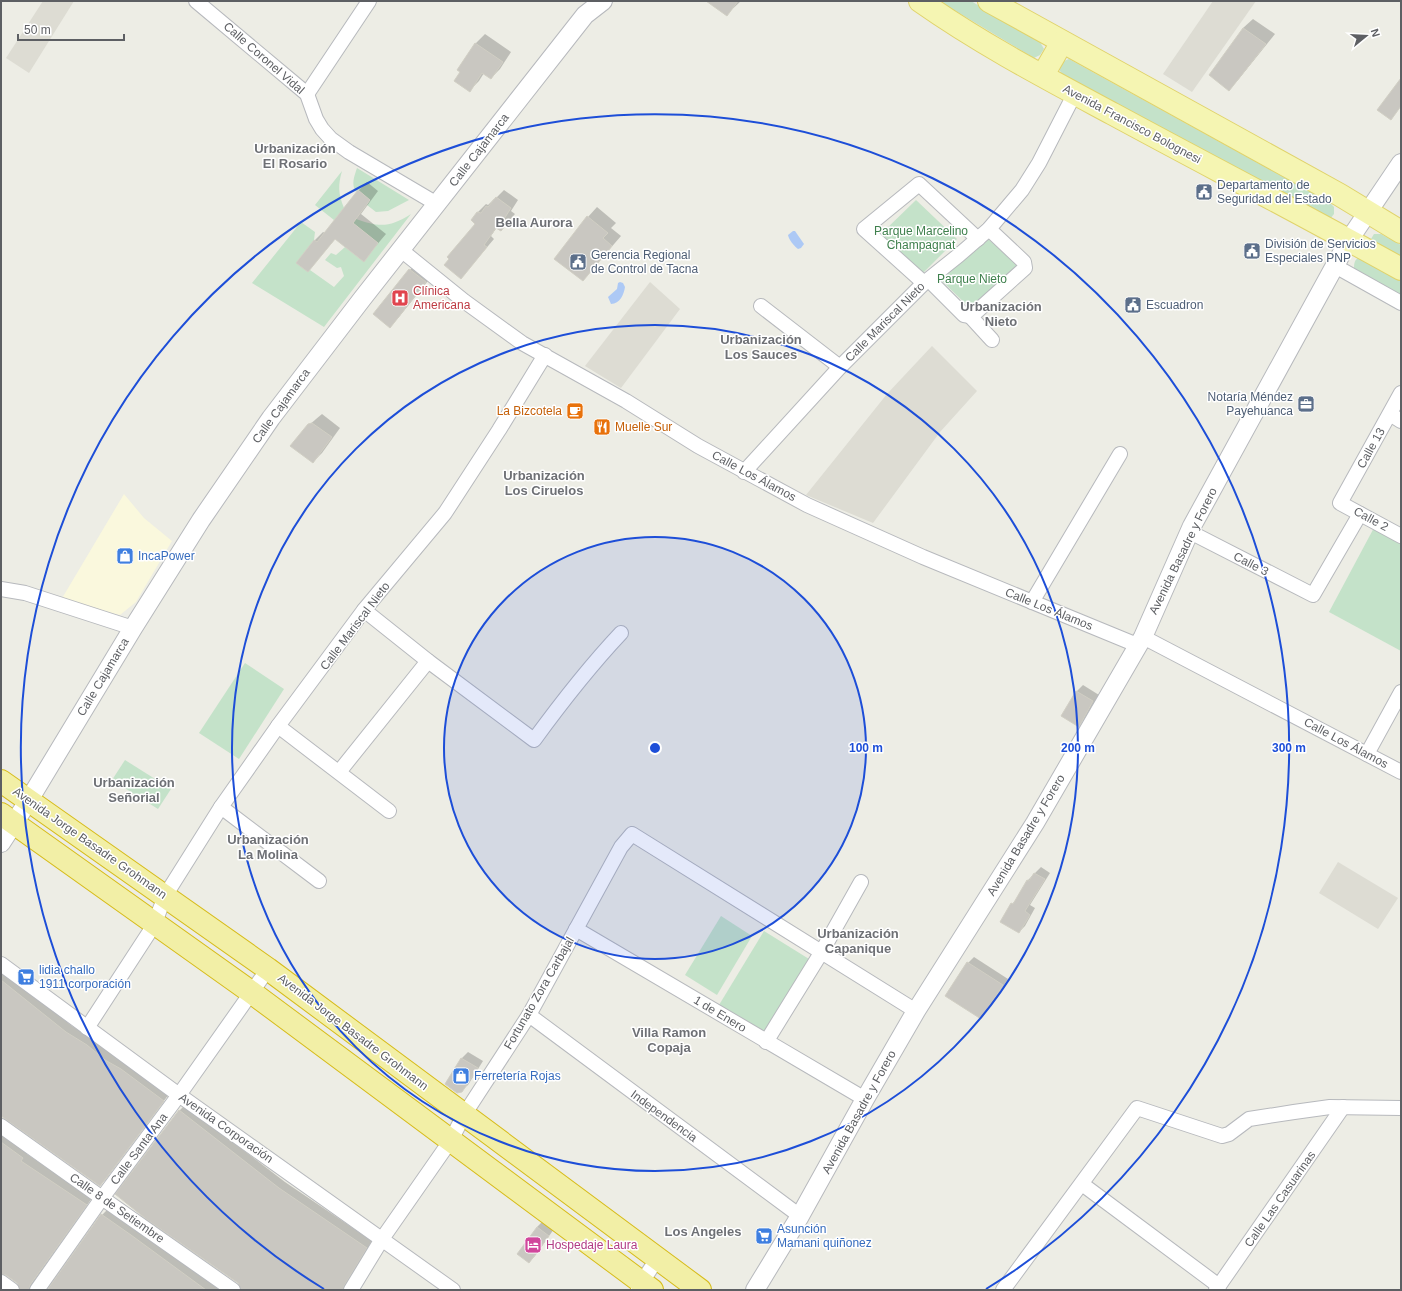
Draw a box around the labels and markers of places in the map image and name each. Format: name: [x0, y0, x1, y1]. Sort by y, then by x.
place label: Departamento de Seguridad del Estado: [1217, 178, 1332, 206]
public building icon: Departamento de Seguridad del Estado: [1194, 182, 1214, 202]
place label: División de Servicios Especiales PNP: [1265, 237, 1376, 265]
public building icon: División de Servicios Especiales PNP: [1242, 241, 1262, 261]
place label: Gerencia Regional de Control de Tacna: [591, 248, 699, 276]
public building icon: Gerencia Regional de Control de Tacna: [568, 252, 588, 272]
place label: Clínica Americana: [413, 284, 471, 312]
hospital icon: Clínica Americana: [390, 288, 410, 308]
public building icon: Escuadron: [1123, 295, 1143, 315]
place label: Escuadron: [1146, 298, 1203, 312]
place label: Notaría Méndez Payehuanca: [1208, 390, 1293, 418]
office icon: Notaría Méndez Payehuanca: [1296, 394, 1316, 414]
cafe icon: La Bizcotela: [565, 401, 585, 421]
place label: La Bizcotela: [497, 404, 562, 418]
restaurant icon: Muelle Sur: [592, 417, 612, 437]
place label: Muelle Sur: [615, 420, 672, 434]
shop icon: IncaPower: [115, 546, 135, 566]
place label: IncaPower: [138, 549, 195, 563]
centre of rings: [648, 741, 662, 755]
place label: lidia challo 1911 corporación: [39, 963, 131, 991]
supermarket icon: lidia challo 1911 corporación: [16, 967, 36, 987]
shop icon: Ferretería Rojas: [451, 1066, 471, 1086]
place label: Ferretería Rojas: [474, 1069, 561, 1083]
place label: Asunción Mamani quiñonez: [777, 1222, 872, 1250]
supermarket icon: Asunción Mamani quiñonez: [754, 1226, 774, 1246]
hotel icon: Hospedaje Laura: [523, 1235, 543, 1255]
place label: Hospedaje Laura: [546, 1238, 638, 1252]

